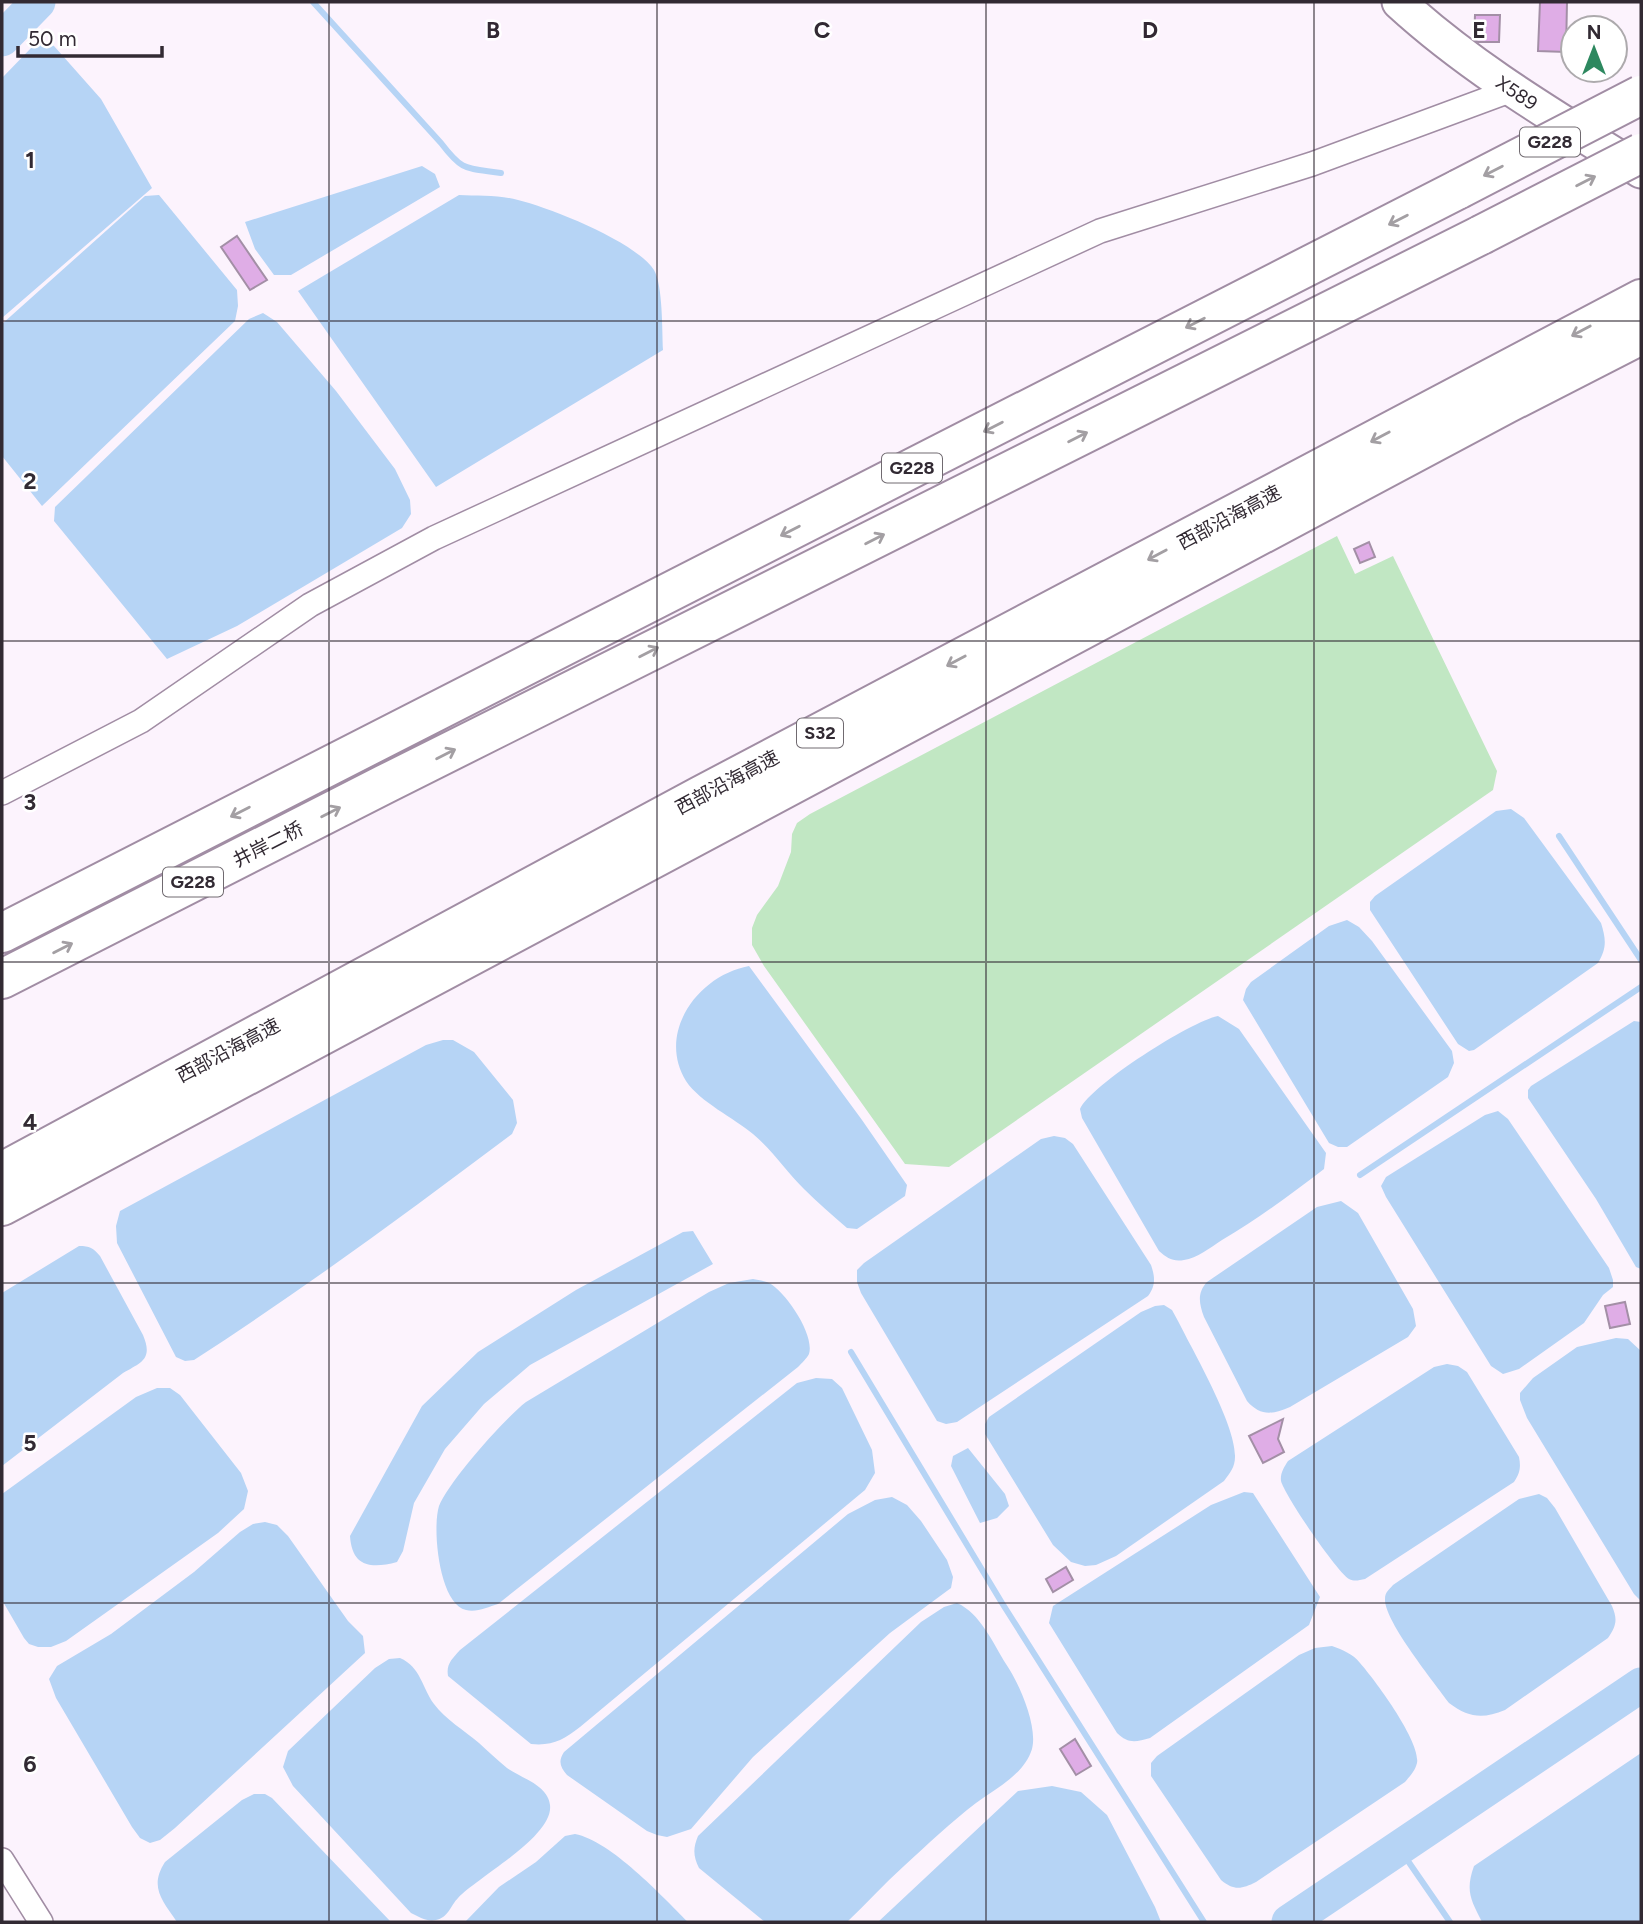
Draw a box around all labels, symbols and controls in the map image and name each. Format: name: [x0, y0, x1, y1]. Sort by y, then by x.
scale bar: [18, 14, 161, 58]
north arrow: [1559, 14, 1629, 84]
text: B: [486, 16, 500, 44]
text: C: [814, 16, 831, 44]
text: D: [1142, 16, 1158, 44]
text: E: [1472, 16, 1486, 44]
text: N: [1587, 21, 1601, 44]
text: 50 m: [28, 26, 77, 51]
street label: X589: [1492, 71, 1542, 115]
road number: G228: [1520, 127, 1580, 156]
text: 1: [25, 146, 35, 174]
one-way arrow: [1483, 164, 1504, 178]
one-way arrow: [1575, 174, 1596, 188]
one-way arrow: [1388, 213, 1409, 227]
one-way arrow: [1186, 317, 1206, 331]
one-way arrow: [1571, 325, 1592, 338]
one-way arrow: [983, 421, 1004, 434]
one-way arrow: [1067, 429, 1088, 443]
one-way arrow: [1370, 431, 1391, 444]
road number: G228: [882, 454, 942, 482]
text: 2: [23, 467, 37, 495]
street label: 西部沿海高速: [1174, 481, 1285, 554]
one-way arrow: [781, 524, 801, 538]
one-way arrow: [864, 531, 885, 545]
one-way arrow: [1147, 548, 1168, 562]
one-way arrow: [638, 644, 659, 658]
one-way arrow: [946, 655, 967, 668]
road number: S32: [797, 718, 843, 748]
one-way arrow: [435, 746, 456, 760]
street label: 西部沿海高速: [672, 746, 783, 819]
text: 3: [24, 788, 36, 816]
one-way arrow: [320, 804, 341, 818]
one-way arrow: [230, 806, 250, 820]
street label: 井岸二桥: [229, 817, 307, 872]
road number: G228: [163, 868, 223, 897]
one-way arrow: [52, 941, 73, 955]
street label: 西部沿海高速: [173, 1014, 284, 1087]
text: 4: [23, 1108, 37, 1136]
text: 5: [23, 1429, 37, 1457]
text: 6: [23, 1750, 37, 1778]

